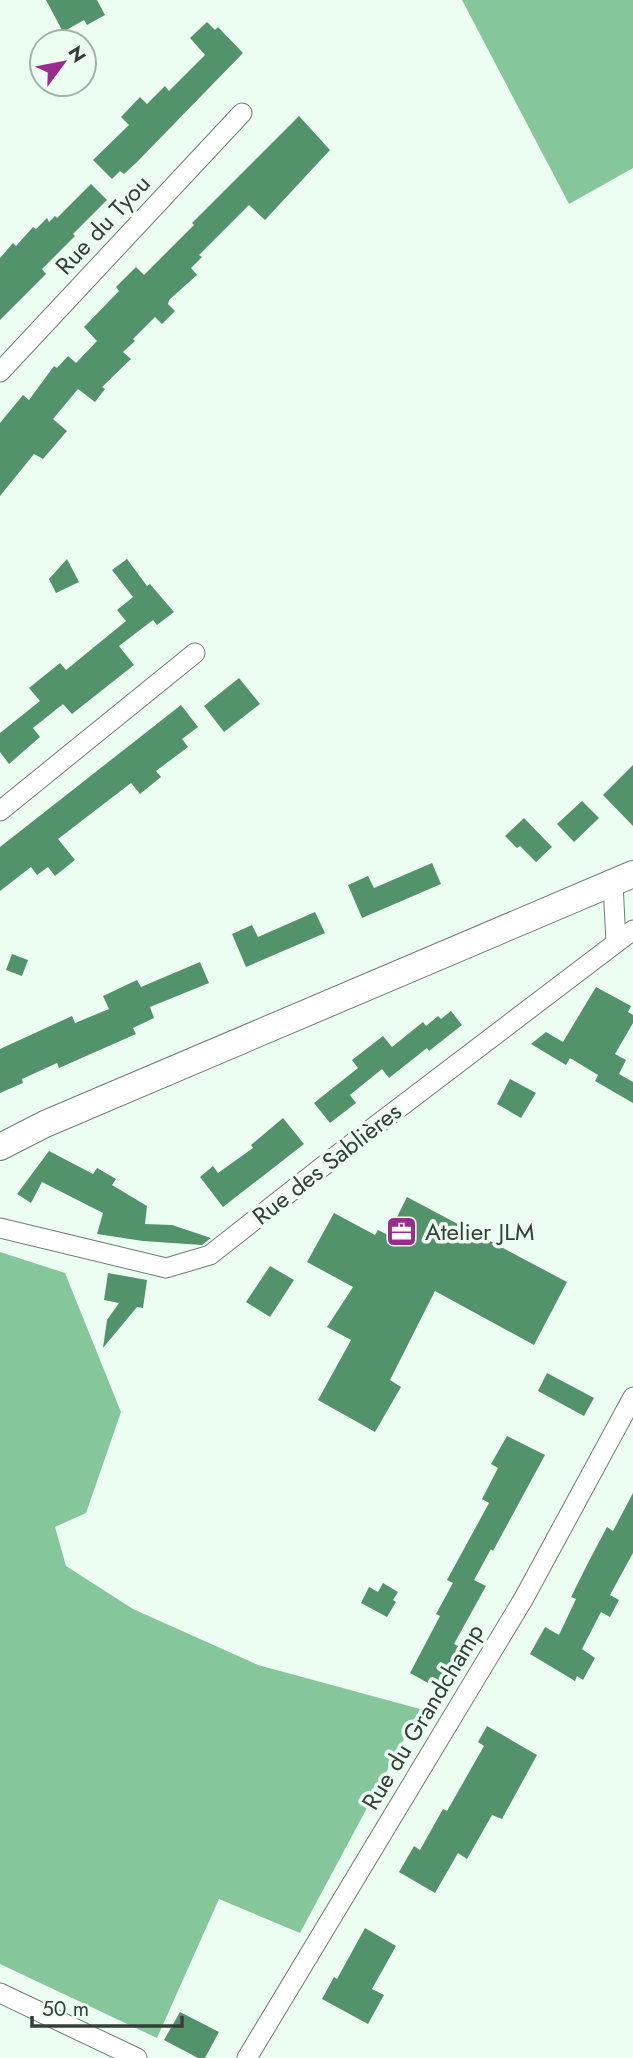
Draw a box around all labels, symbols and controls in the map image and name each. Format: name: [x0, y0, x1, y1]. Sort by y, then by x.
north arrow: [28, 28, 98, 98]
text: N: [62, 41, 92, 68]
street label: Rue du Tyou: [47, 167, 158, 282]
street label: Rue des Sablières: [245, 1094, 409, 1233]
place label: Atelier JLM: [425, 1214, 535, 1249]
office icon: Atelier JLM: [385, 1215, 419, 1249]
street label: Rue du Grandchamp: [353, 1617, 492, 1817]
scale bar: [32, 1984, 182, 2028]
text: 50 m: [42, 1994, 89, 2024]

